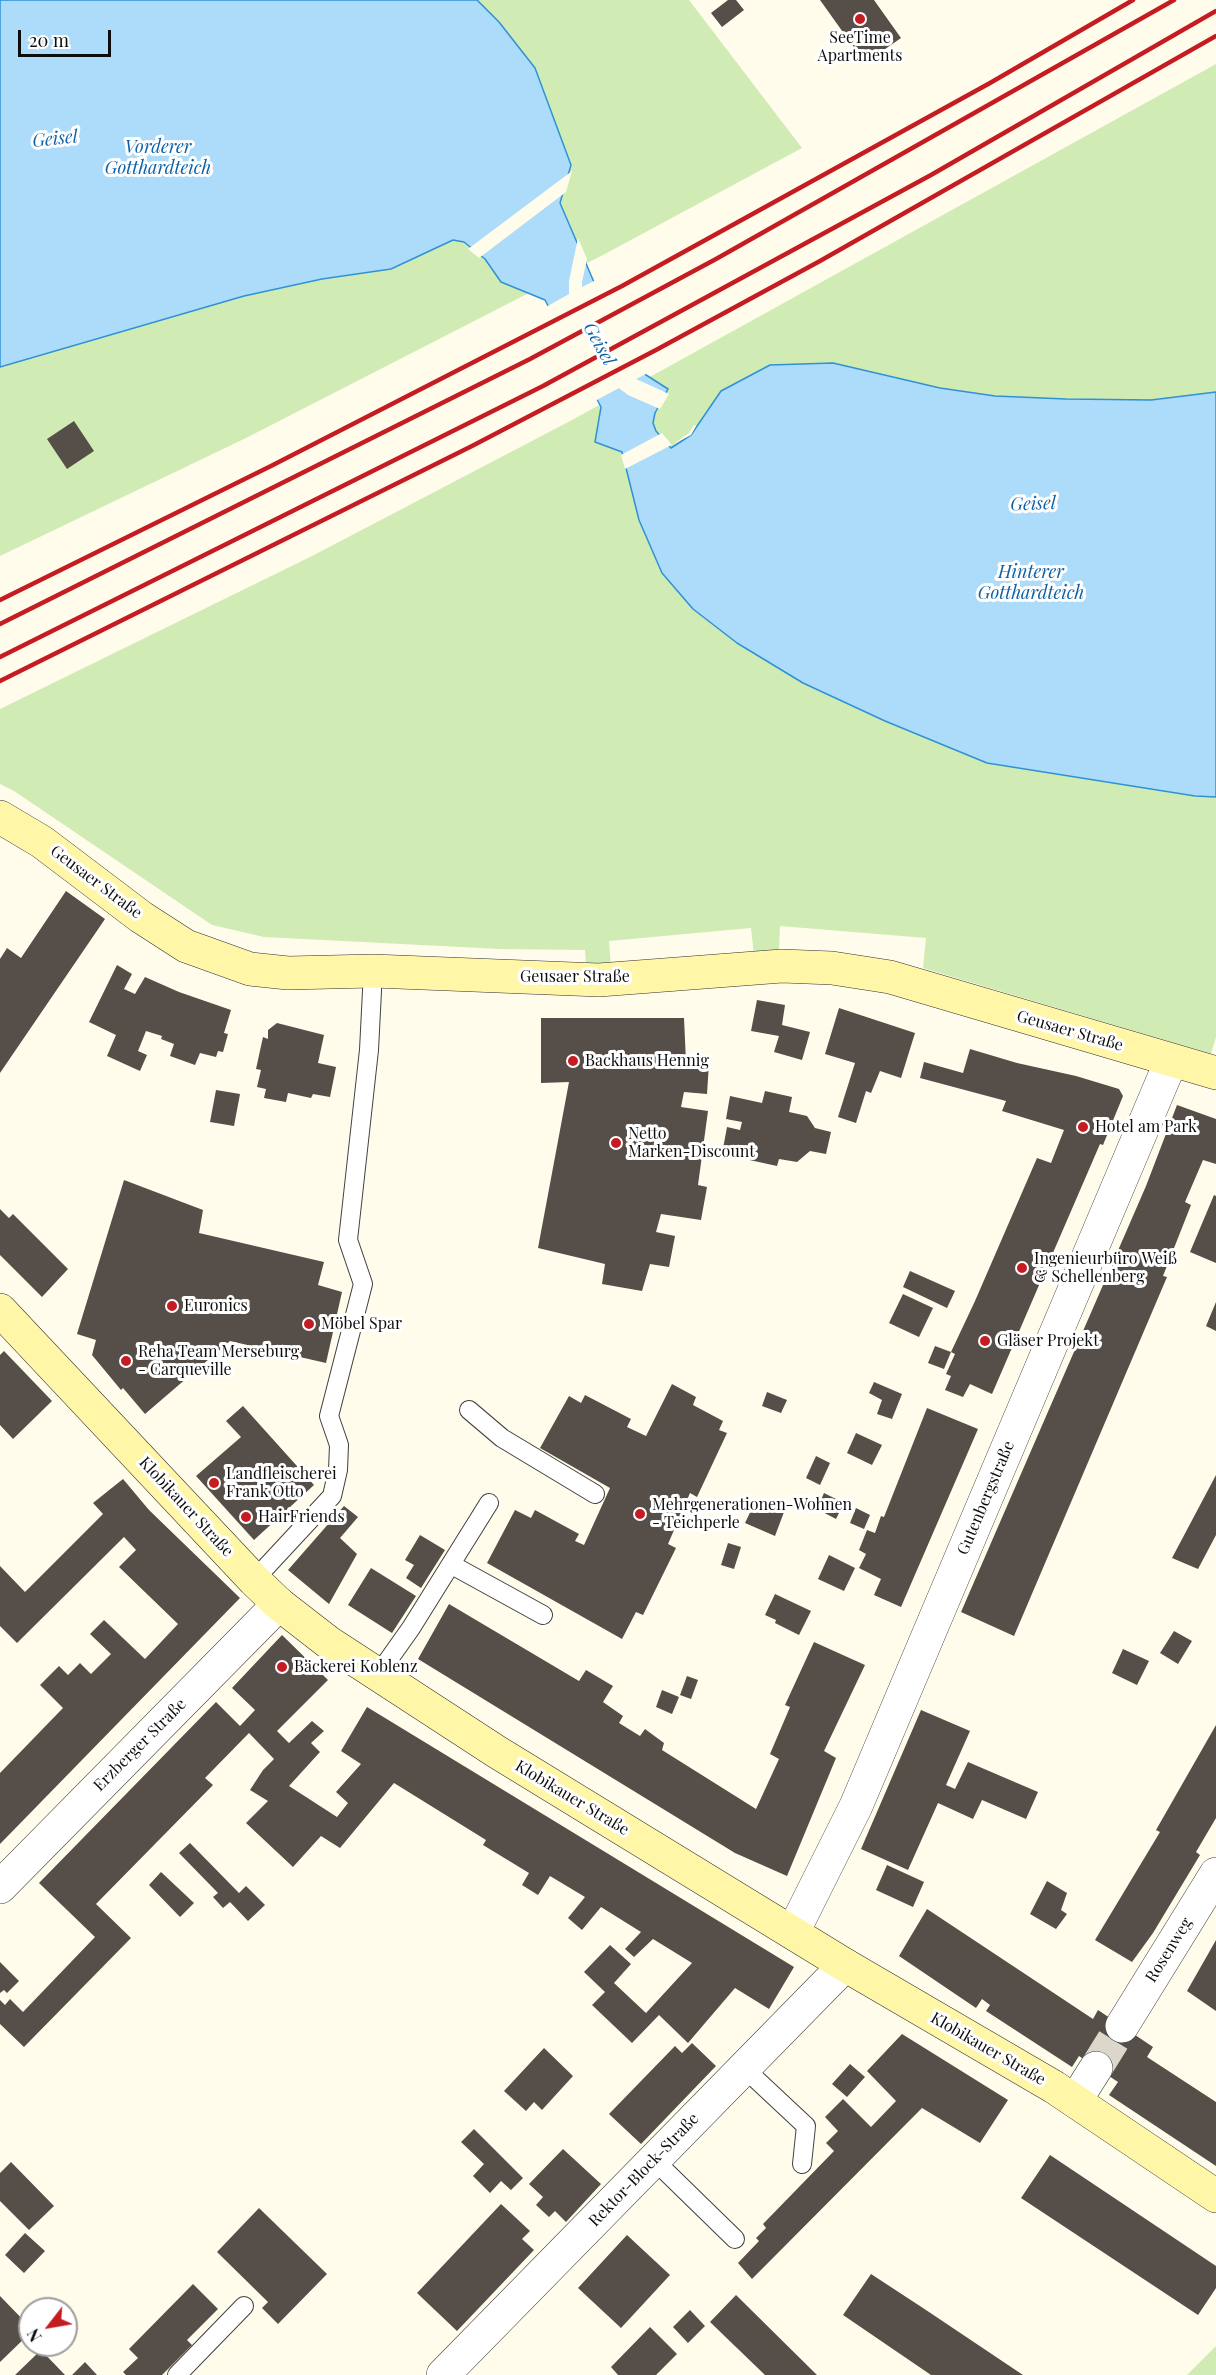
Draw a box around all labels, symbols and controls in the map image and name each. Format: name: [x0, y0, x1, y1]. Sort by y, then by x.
marker: SeeTime Apartments: [853, 12, 867, 26]
scale bar: [21, 18, 114, 56]
text: 20 m: [29, 28, 69, 52]
place label: SeeTime Apartments: [818, 28, 902, 66]
water label: Geisel: [31, 126, 79, 152]
water label: Vorderer Gotthardteich: [105, 136, 211, 178]
water label: Geisel: [579, 319, 619, 369]
water label: Geisel: [1010, 492, 1056, 516]
water label: Hinterer Gotthardteich: [978, 561, 1084, 604]
street label: Geusaer Straße: [46, 841, 146, 923]
street label: Geusaer Straße: [520, 967, 630, 987]
street label: Geusaer Straße: [1015, 1007, 1125, 1055]
place label: Backhaus Hennig: [585, 1051, 709, 1071]
marker: Backhaus Hennig: [566, 1054, 580, 1068]
place label: Hotel am Park: [1095, 1117, 1197, 1137]
marker: Hotel am Park: [1076, 1120, 1090, 1134]
place label: Netto Marken-Discount: [628, 1124, 755, 1162]
marker: Netto Marken-Discount: [609, 1136, 623, 1150]
place label: Ingenieurbüro Weiß & Schellenberg: [1034, 1249, 1177, 1287]
marker: Ingenieurbüro Weiß & Schellenberg: [1015, 1261, 1029, 1275]
place label: Euronics: [184, 1296, 248, 1316]
marker: Euronics: [165, 1299, 179, 1313]
place label: Möbel Spar: [321, 1314, 402, 1334]
marker: Möbel Spar: [302, 1317, 316, 1331]
place label: Gläser Projekt: [997, 1331, 1099, 1351]
marker: Gläser Projekt: [978, 1334, 992, 1348]
place label: Reha Team Merseburg - Carqueville: [138, 1342, 299, 1380]
marker: Reha Team Merseburg - Carqueville: [119, 1354, 133, 1368]
street label: Gutenbergstraße: [953, 1438, 1019, 1558]
street label: Klobikauer Straße: [135, 1453, 237, 1561]
place label: Landfleischerei Frank Otto: [226, 1464, 337, 1502]
marker: Landfleischerei Frank Otto: [207, 1476, 221, 1490]
place label: Mehrgenerationen-Wohnen - Teichperle: [652, 1495, 852, 1533]
place label: HairFriends: [258, 1507, 345, 1527]
marker: Mehrgenerationen-Wohnen - Teichperle: [633, 1507, 647, 1521]
marker: HairFriends: [239, 1510, 253, 1524]
place label: Bäckerei Koblenz: [294, 1657, 418, 1677]
marker: Bäckerei Koblenz: [275, 1660, 289, 1674]
street label: Erzberger Straße: [90, 1695, 190, 1795]
street label: Klobikauer Straße: [512, 1756, 632, 1840]
street label: Rosenweg: [1142, 1914, 1196, 1986]
street label: Klobikauer Straße: [927, 2008, 1049, 2090]
street label: Rektor-Block-Straße: [585, 2109, 703, 2231]
north arrow: [18, 2297, 78, 2357]
text: N: [22, 2325, 46, 2346]

